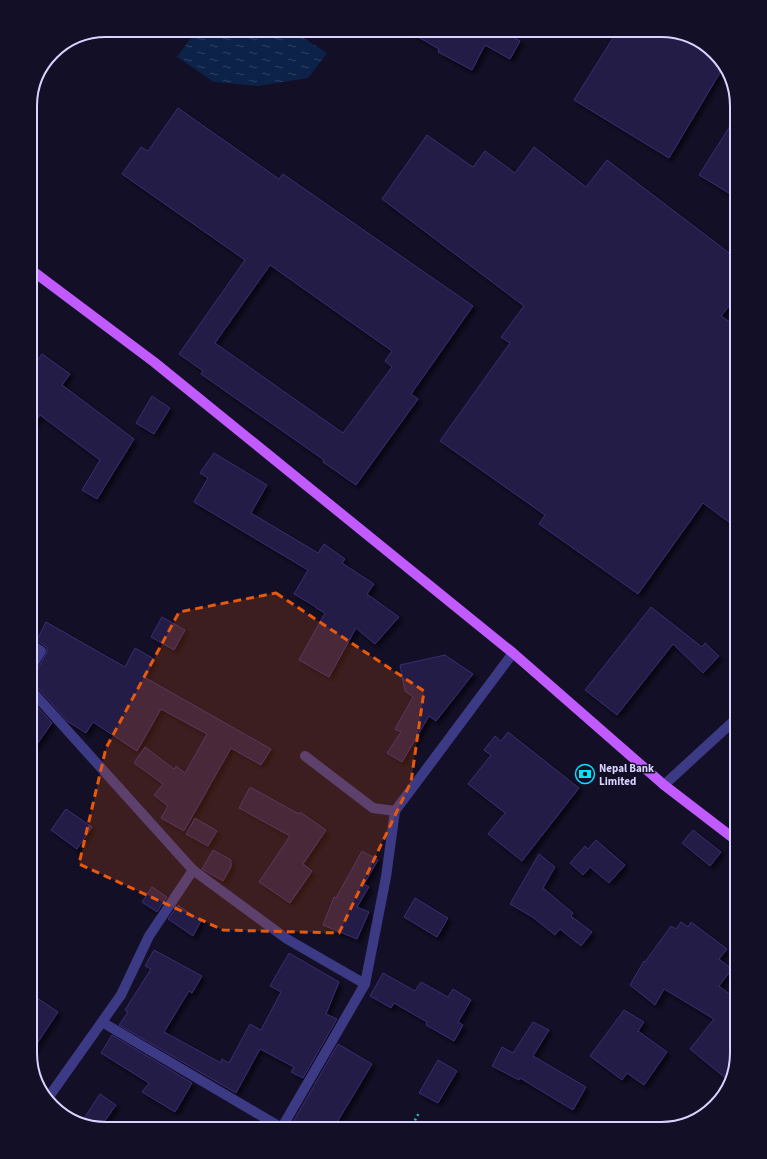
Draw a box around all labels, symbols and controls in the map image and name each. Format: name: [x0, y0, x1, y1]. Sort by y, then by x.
place label: Nepal Bank Limited: [599, 761, 654, 789]
bank icon: Nepal Bank Limited: [574, 763, 596, 785]

